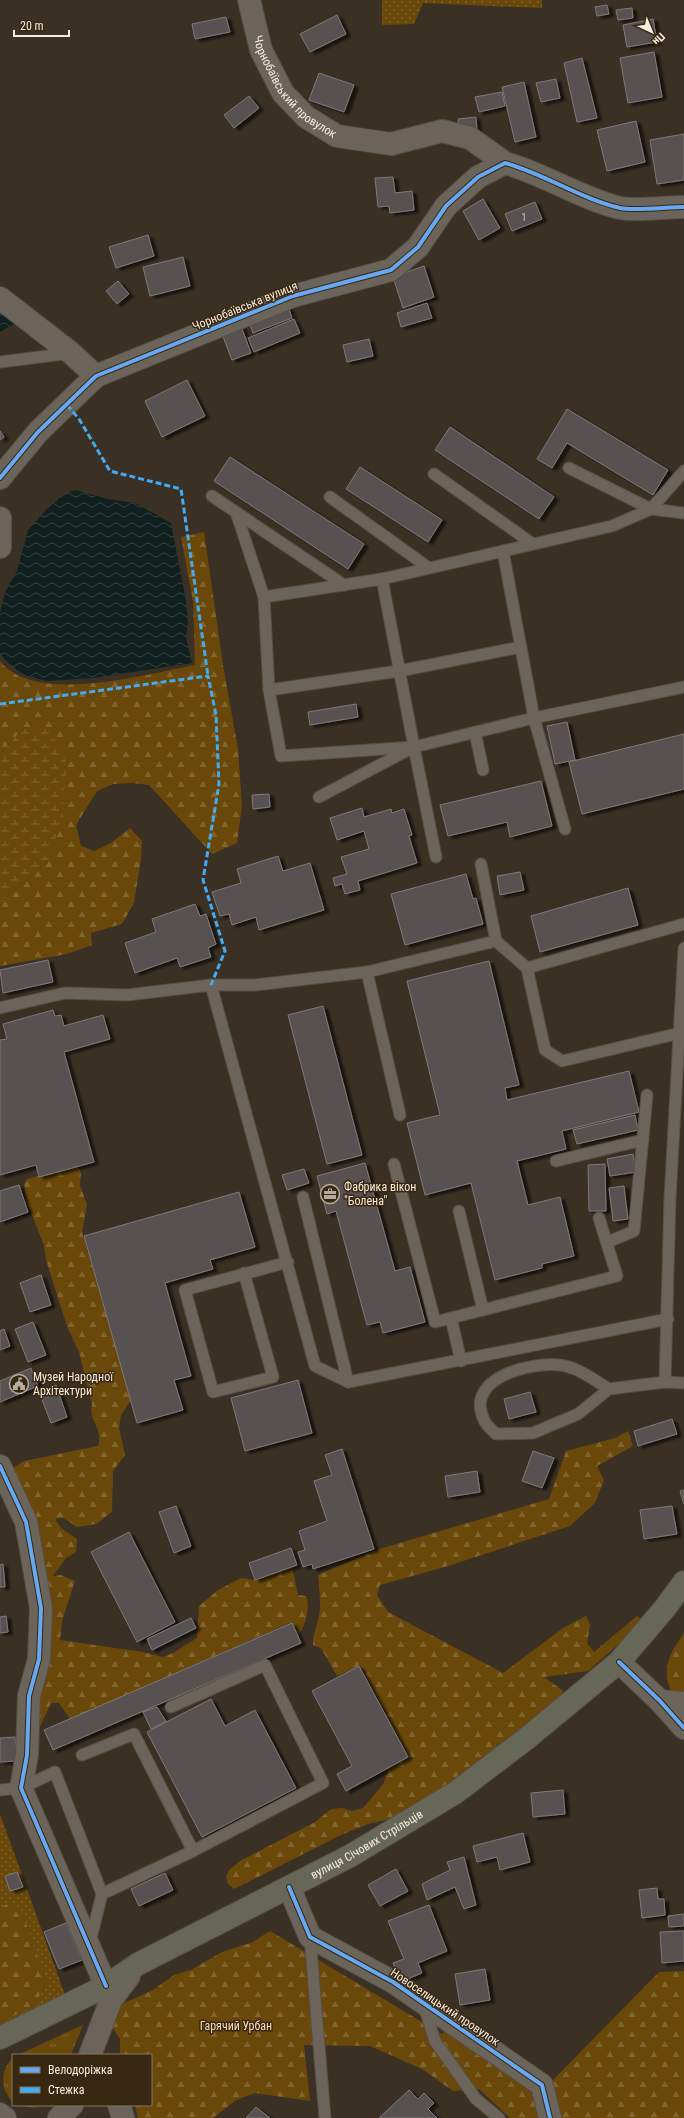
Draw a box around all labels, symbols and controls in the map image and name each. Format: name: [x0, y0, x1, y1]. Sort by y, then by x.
scale bar: [14, 12, 69, 38]
north arrow: [632, 12, 672, 52]
text: 20 m: [20, 19, 44, 33]
text: Пн: [650, 30, 668, 48]
street label: Чорнобаївський провулок: [251, 34, 339, 141]
house number: 1: [522, 212, 526, 223]
street label: Чорнобаївська вулиця: [190, 278, 300, 334]
place label: Фабрика вікон "Болена": [344, 1180, 416, 1208]
office icon: Фабрика вікон "Болена": [319, 1183, 341, 1205]
place label: Музей Народної Архітектури: [33, 1370, 114, 1398]
public building icon: Музей Народної Архітектури: [8, 1373, 30, 1395]
street label: вулиця Січових Стрільців: [308, 1807, 425, 1882]
street label: Новоселицький провулок: [388, 1965, 502, 2049]
park label: Гарячий Урбан: [200, 2019, 272, 2033]
legend: [12, 2054, 152, 2106]
text: Велодоріжка: [48, 2063, 113, 2077]
text: Стежка: [48, 2083, 85, 2097]

